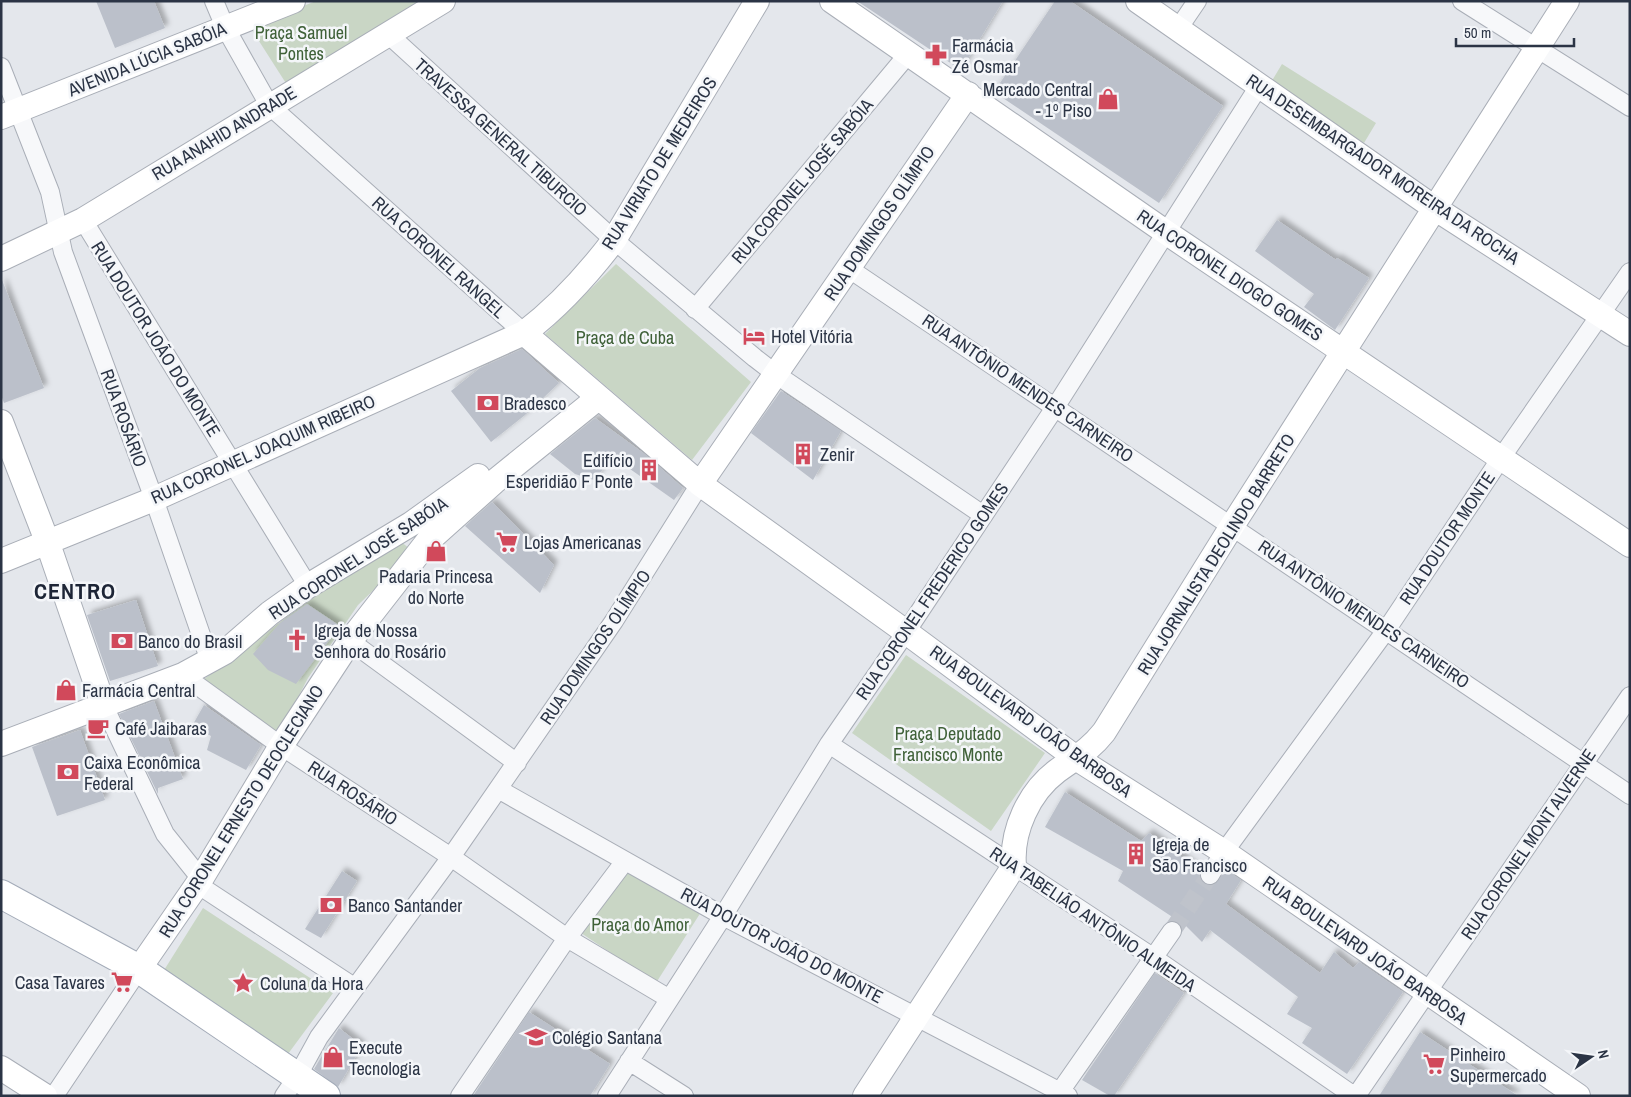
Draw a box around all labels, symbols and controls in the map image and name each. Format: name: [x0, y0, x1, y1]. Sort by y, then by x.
scale bar: [1456, 15, 1574, 47]
street label: AVENIDA LÚCIA SABÓIA: [63, 16, 230, 103]
park label: Praça Samuel Pontes: [255, 20, 347, 66]
text: 50 m: [1464, 22, 1491, 43]
place label: Farmácia Zé Osmar: [952, 33, 1018, 79]
pharmacy icon: Farmácia Zé Osmar: [923, 42, 949, 68]
street label: TRAVESSA GENERAL TIBURCIO: [409, 52, 593, 222]
street label: RUA DESEMBARGADOR MOREIRA DA ROCHA: [1241, 68, 1525, 270]
street label: RUA VIRIATO DE MEDEIROS: [596, 72, 723, 254]
place label: Mercado Central - 1º Piso: [983, 77, 1092, 123]
street label: RUA ANAHID ANDRADE: [147, 80, 301, 186]
shop icon: Mercado Central - 1º Piso: [1095, 86, 1121, 112]
street label: RUA CORONEL JOSÉ SABÓIA: [725, 93, 879, 269]
street label: RUA DOMINGOS OLÍMPIO: [818, 141, 940, 305]
street label: RUA CORONEL RANGEL: [367, 190, 511, 324]
street label: RUA CORONEL DIOGO GOMES: [1132, 203, 1328, 347]
street label: RUA DOUTOR JOÃO DO MONTE: [85, 237, 227, 441]
street label: RUA ANTÔNIO MENDES CARNEIRO: [917, 308, 1139, 468]
hotel icon: Hotel Vitória: [741, 323, 767, 349]
place label: Hotel Vitória: [771, 324, 853, 349]
park label: Praça de Cuba: [576, 325, 674, 350]
street label: RUA ROSÁRIO: [95, 366, 153, 470]
street label: RUA CORONEL JOAQUIM RIBEIRO: [147, 388, 379, 510]
bank icon: Bradesco: [475, 390, 501, 416]
place label: Bradesco: [504, 391, 566, 416]
street label: RUA JORNALISTA DEOLINDO BARRETO: [1131, 429, 1301, 679]
building icon: Zenir: [790, 441, 816, 467]
place label: Zenir: [820, 442, 855, 467]
place label: Edifício Esperidião F Ponte: [506, 448, 633, 494]
building icon: Edifício Esperidião F Ponte: [636, 457, 662, 483]
street label: RUA DOUTOR MONTE: [1393, 467, 1501, 609]
street label: RUA CORONEL FREDERICO GOMES: [850, 477, 1014, 705]
street label: RUA CORONEL JOSÉ SABÓIA: [264, 491, 452, 625]
supermarket icon: Lojas Americanas: [494, 529, 520, 555]
place label: Lojas Americanas: [524, 530, 641, 555]
street label: RUA ANTÔNIO MENDES CARNEIRO: [1253, 534, 1475, 694]
shop icon: Padaria Princesa do Norte: [423, 538, 449, 564]
place label: Padaria Princesa do Norte: [379, 564, 493, 610]
street label: RUA DOMINGOS OLÍMPIO: [534, 565, 656, 729]
district label: CENTRO: [34, 576, 116, 606]
place label: Igreja de Nossa Senhora do Rosário: [314, 618, 446, 664]
church icon: Igreja de Nossa Senhora do Rosário: [284, 627, 310, 653]
bank icon: Banco do Brasil: [109, 628, 135, 654]
place label: Banco do Brasil: [138, 629, 242, 654]
street label: RUA BOULEVARD JOÃO BARBOSA: [925, 639, 1137, 803]
shop icon: Farmácia Central: [53, 677, 79, 703]
place label: Farmácia Central: [82, 678, 195, 703]
street label: RUA CORONEL ERNESTO DEOCLECIANO: [153, 680, 329, 942]
cafe icon: Café Jaibaras: [85, 715, 111, 741]
place label: Café Jaibaras: [115, 716, 207, 741]
park label: Praça Deputado Francisco Monte: [893, 721, 1003, 767]
street label: RUA CORONEL MONT ALVERNE: [1455, 744, 1601, 944]
place label: Caixa Econômica Federal: [84, 750, 201, 796]
street label: RUA ROSÁRIO: [303, 755, 403, 831]
bank icon: Caixa Econômica Federal: [55, 759, 81, 785]
place label: Igreja de São Francisco: [1152, 832, 1247, 878]
street label: RUA TABELIÃO ANTÔNIO ALMEIDA: [985, 840, 1201, 998]
building icon: Igreja de São Francisco: [1123, 841, 1149, 867]
street label: RUA BOULEVARD JOÃO BARBOSA: [1258, 870, 1472, 1030]
street label: RUA DOUTOR JOÃO DO MONTE: [676, 881, 888, 1009]
bank icon: Banco Santander: [318, 892, 344, 918]
place label: Banco Santander: [348, 893, 462, 918]
park label: Praça do Amor: [591, 912, 689, 937]
supermarket icon: Casa Tavares: [109, 969, 135, 995]
place label: Casa Tavares: [15, 970, 105, 995]
place icon: Coluna da Hora: [230, 970, 256, 996]
place label: Coluna da Hora: [260, 971, 363, 996]
school or university icon: Colégio Santana: [523, 1024, 549, 1050]
place label: Colégio Santana: [552, 1025, 662, 1050]
north arrow: [1566, 1032, 1616, 1082]
place label: Execute Tecnologia: [349, 1035, 420, 1081]
place label: Pinheiro Supermercado: [1450, 1042, 1547, 1088]
shop icon: Execute Tecnologia: [320, 1044, 346, 1070]
text: N: [1594, 1048, 1613, 1060]
supermarket icon: Pinheiro Supermercado: [1421, 1051, 1447, 1077]

